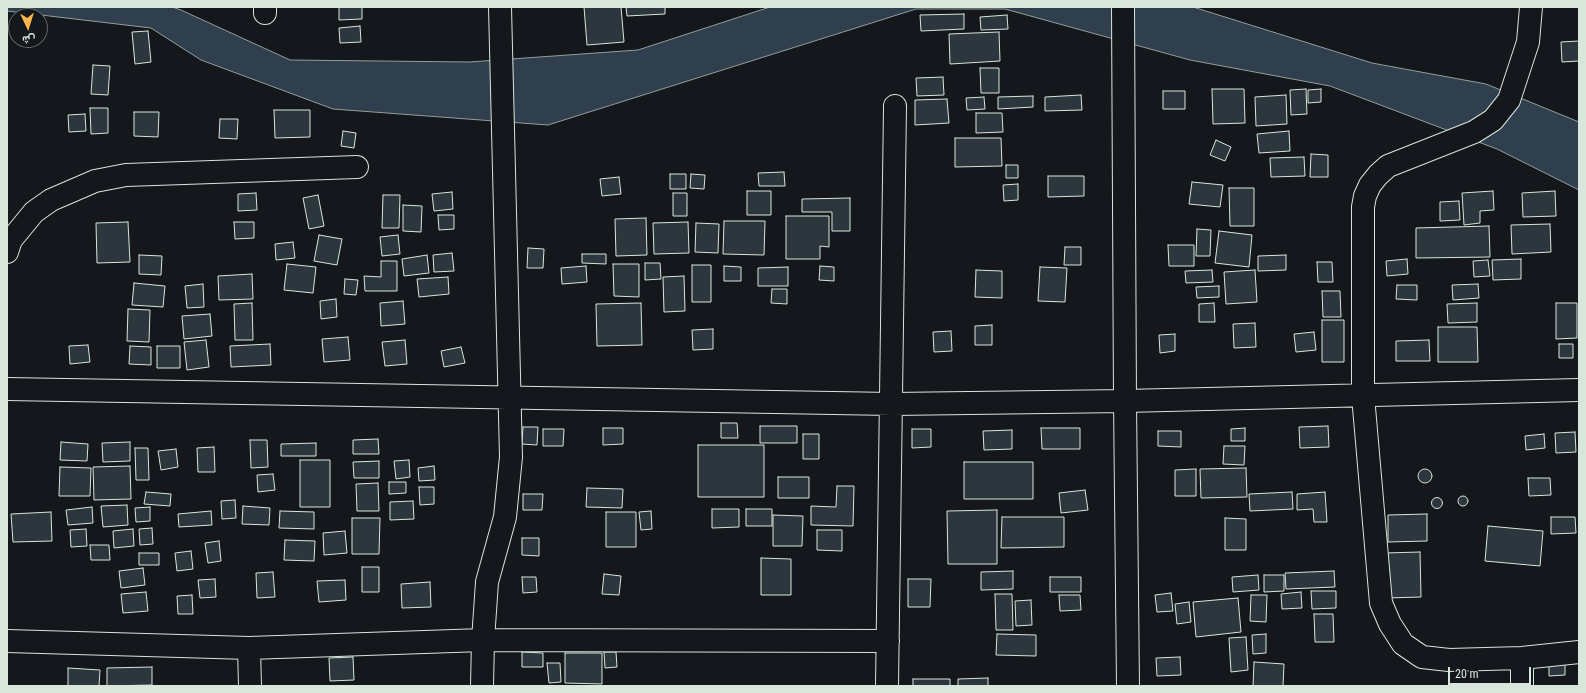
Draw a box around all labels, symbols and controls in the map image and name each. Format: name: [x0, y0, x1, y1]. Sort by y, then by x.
north arrow: [8, 8, 48, 48]
text: ش: [22, 33, 36, 46]
scale bar: [1450, 659, 1533, 685]
text: 20 m: [1455, 667, 1479, 681]

